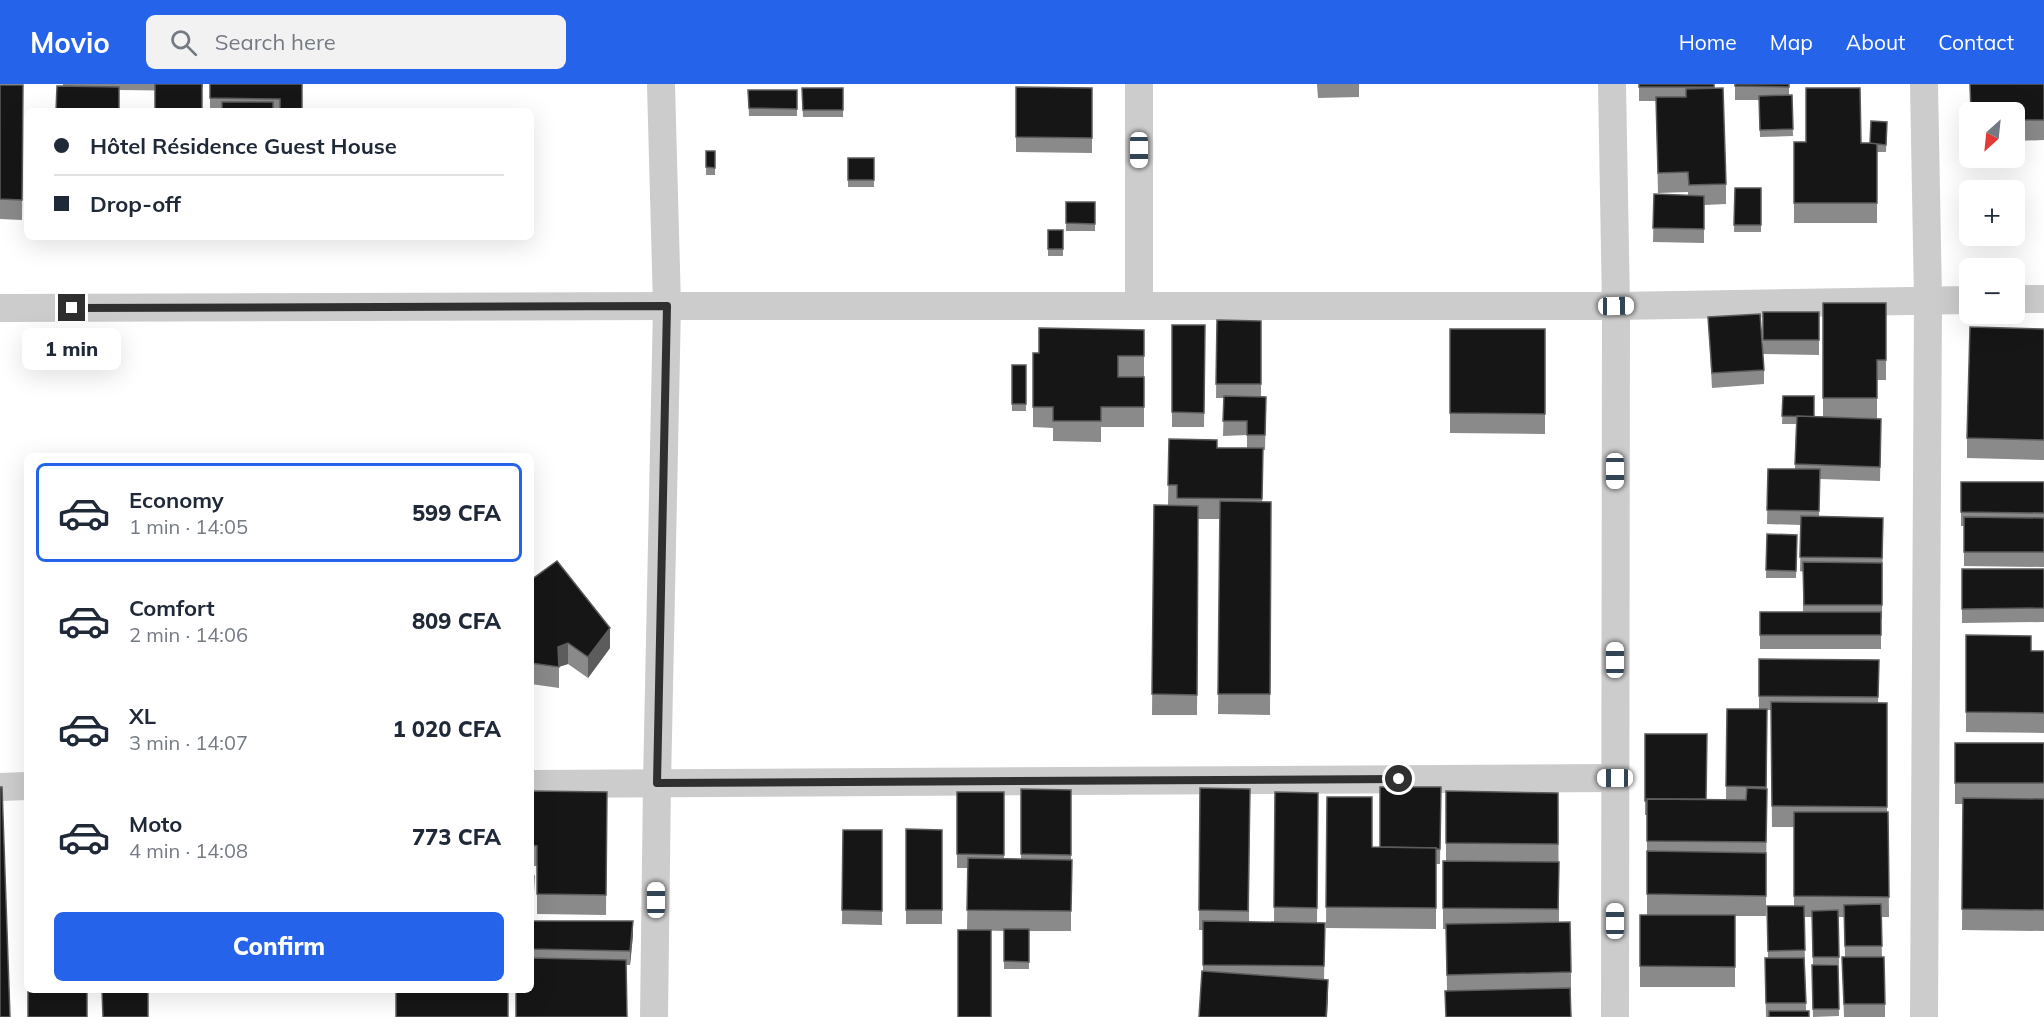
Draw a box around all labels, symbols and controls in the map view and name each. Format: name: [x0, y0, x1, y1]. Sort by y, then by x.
search box: [146, 15, 566, 69]
text: Movio: [30, 25, 110, 60]
icon: search: [167, 26, 200, 59]
text: Search here: [215, 28, 336, 56]
text: Home: [1679, 29, 1737, 55]
text: Map: [1770, 29, 1813, 55]
text: About: [1846, 29, 1905, 55]
text: Contact: [1938, 29, 2014, 55]
north arrow: [1959, 102, 2025, 168]
map controls: [1959, 102, 2025, 324]
text: Hôtel Résidence Guest House: [90, 132, 397, 160]
car: [1130, 132, 1148, 168]
button: +: [1959, 180, 2025, 246]
text: Drop-off: [90, 190, 181, 218]
button: −: [1959, 258, 2025, 324]
route end: [58, 294, 85, 321]
car: [1598, 297, 1634, 315]
callout: 1 min: [22, 329, 122, 371]
text: 1 min: [45, 336, 98, 361]
car: [1606, 453, 1624, 489]
icon: car: [57, 486, 111, 540]
text: Economy: [129, 486, 224, 514]
text: 599 CFA: [412, 499, 501, 527]
text: 1 min · 14:05: [129, 514, 248, 539]
icon: car: [57, 594, 111, 648]
text: Comfort: [129, 594, 215, 622]
text: 809 CFA: [412, 607, 501, 635]
text: 2 min · 14:06: [129, 622, 248, 647]
car: [1606, 642, 1624, 678]
icon: car: [57, 702, 111, 756]
text: XL: [129, 702, 156, 730]
text: 1 020 CFA: [392, 715, 501, 743]
text: 3 min · 14:07: [129, 730, 248, 755]
route start: [1385, 765, 1412, 792]
car: [1597, 769, 1633, 787]
icon: car: [57, 810, 111, 864]
text: Moto: [129, 810, 182, 838]
text: 773 CFA: [412, 823, 501, 851]
text: 4 min · 14:08: [129, 838, 248, 863]
car: [647, 882, 665, 918]
car: [1606, 903, 1624, 939]
button: Confirm: [54, 912, 504, 981]

